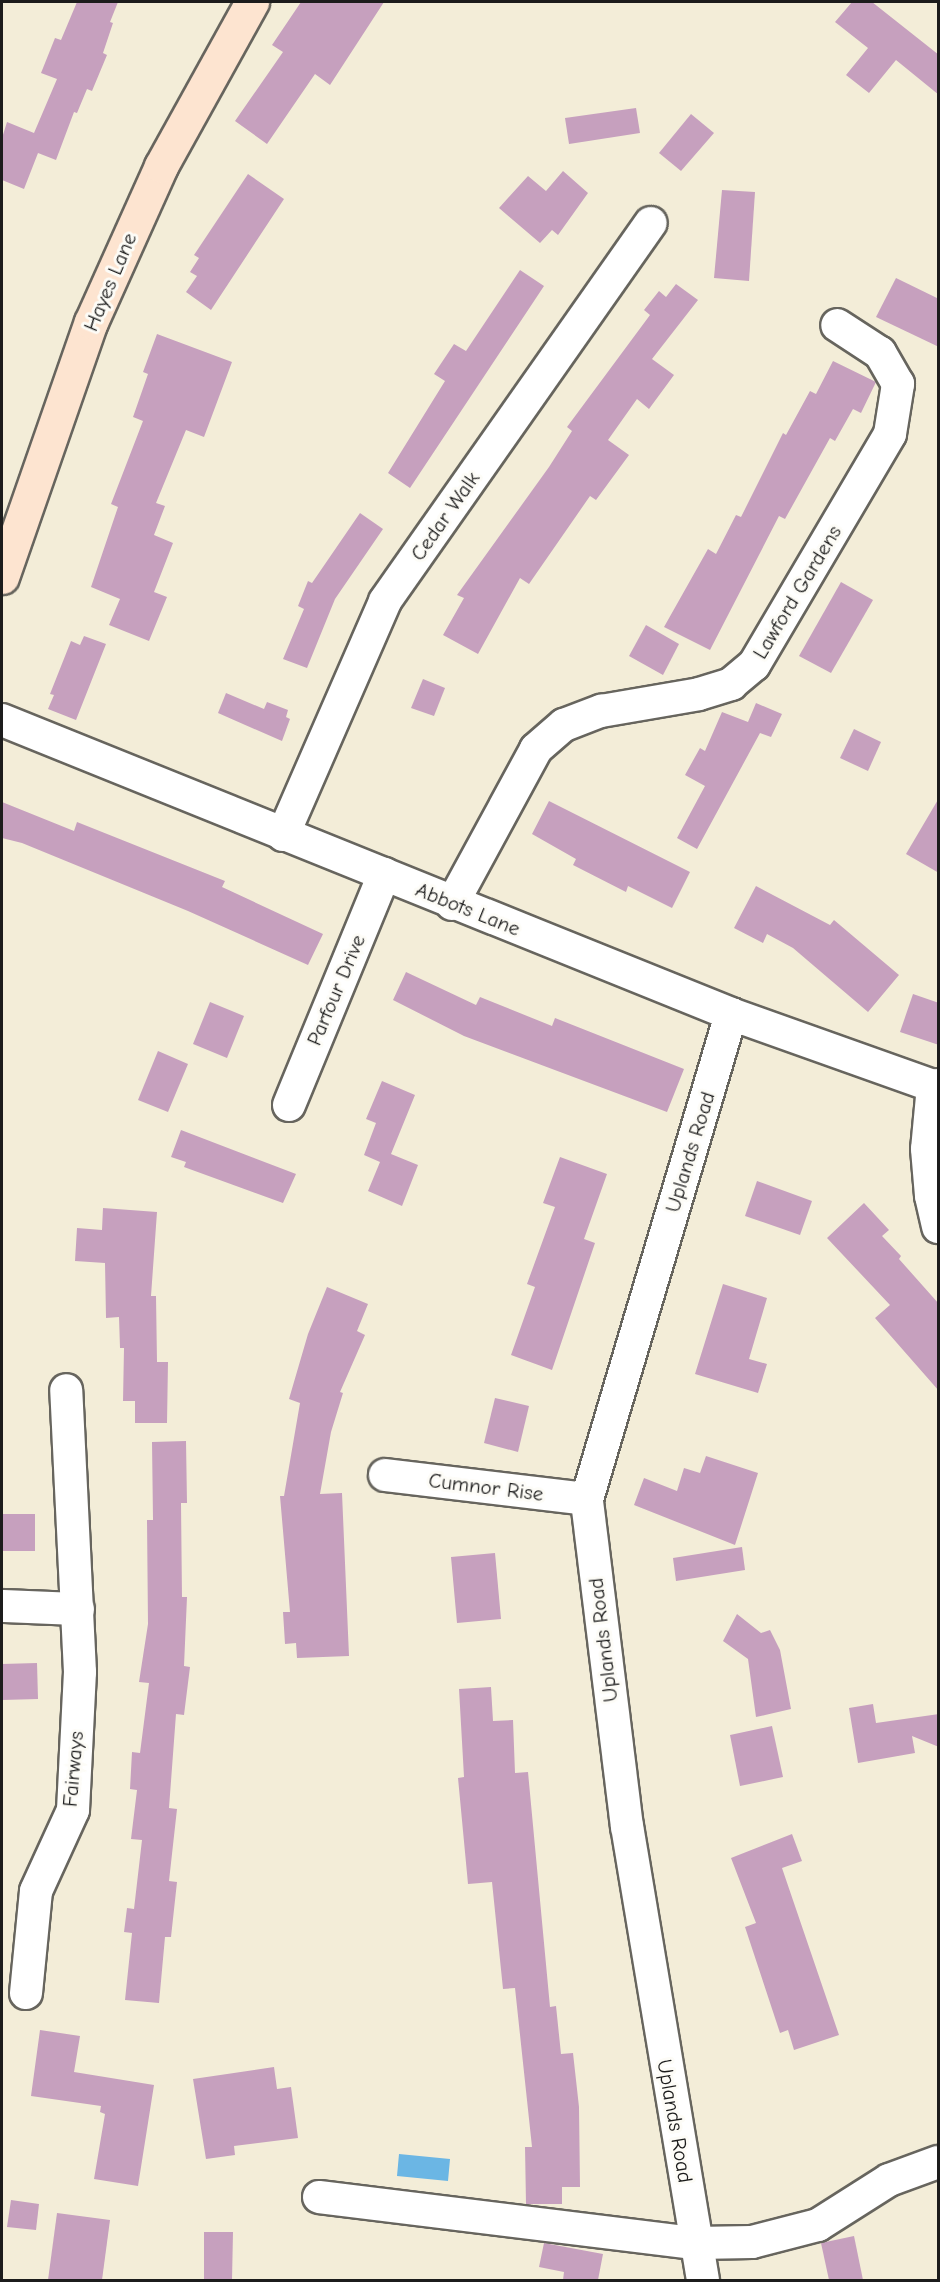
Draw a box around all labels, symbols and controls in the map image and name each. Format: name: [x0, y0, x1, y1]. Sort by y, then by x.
street label: Hayes Lane: [78, 229, 142, 335]
street label: Cedar Walk: [405, 467, 485, 565]
street label: Lawford Gardens: [747, 521, 847, 663]
street label: Abbots Lane: [412, 877, 524, 941]
street label: Parfour Drive: [301, 931, 371, 1049]
street label: Uplands Road: [660, 1089, 720, 1215]
street label: Cumnor Rise: [427, 1467, 545, 1507]
street label: Uplands Road: [583, 1576, 623, 1704]
street label: Fairways: [57, 1730, 89, 1808]
street label: Uplands Road: [652, 2057, 698, 2185]

